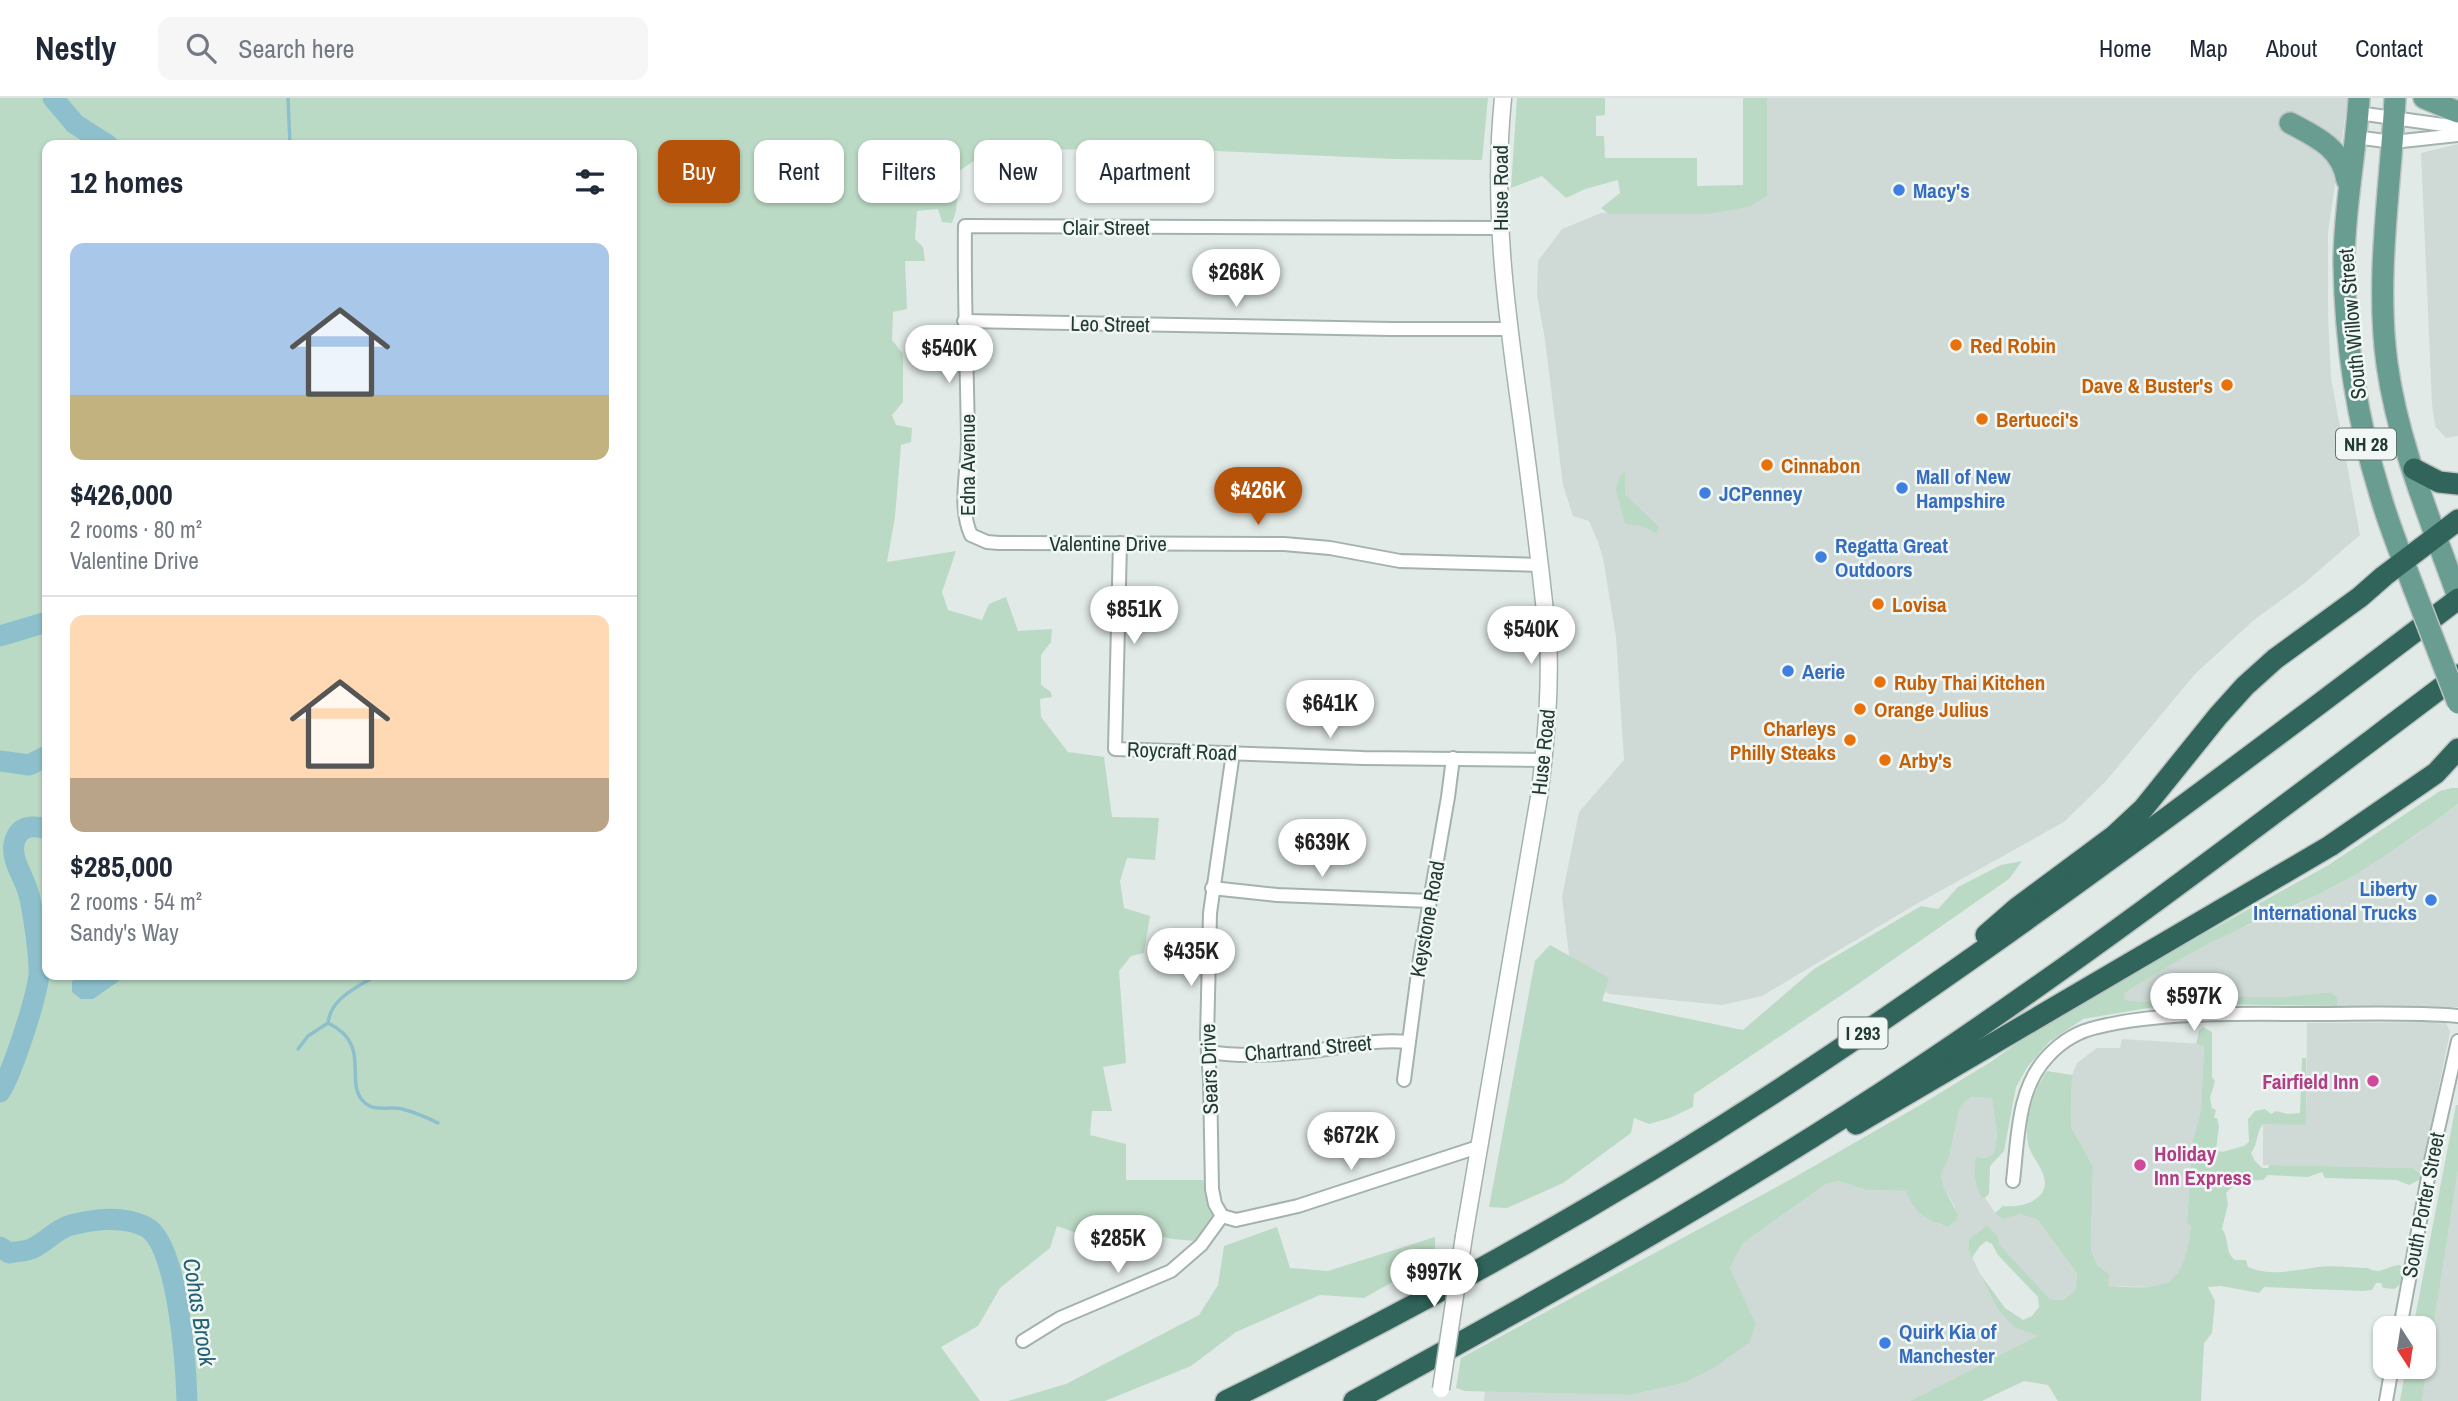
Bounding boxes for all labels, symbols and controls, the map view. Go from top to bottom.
search box [158,17,648,80]
text: Nestly [35,26,116,70]
icon: search [182,29,220,67]
text: Search here [238,31,354,66]
text: Home [2099,32,2151,64]
text: Map [2189,32,2228,64]
text: About [2266,32,2317,64]
text: Contact [2355,32,2423,64]
chip: Buy [658,140,740,203]
chip: Rent [754,140,844,203]
chip: Filters [858,140,960,203]
chip: New [974,140,1062,203]
chip: Apartment [1076,140,1214,203]
street label: Huse Road [1486,145,1515,231]
text: 12 homes [70,162,184,202]
icon: filters [571,163,609,201]
place label: Macy's [1913,176,1970,205]
marker: Macy's [1891,182,1907,198]
street label: Clair Street [1062,213,1150,242]
street label: South Willow Street [2331,247,2373,401]
pin: $268K [1187,250,1285,309]
text: $268K [1208,256,1264,287]
icon: home [277,289,403,415]
street label: Leo Street [1070,309,1150,339]
pin: $540K [900,326,998,385]
place label: Red Robin [1970,331,2056,360]
text: $540K [921,332,977,363]
marker: Red Robin [1948,337,1964,353]
place label: Dave & Buster's [2082,371,2213,400]
marker: Dave & Buster's [2219,377,2235,393]
place label: Bertucci's [1996,405,2079,434]
marker: Bertucci's [1974,411,1990,427]
street label: Edna Avenue [953,414,982,516]
road number: NH 28 [2336,428,2396,460]
place label: Cinnabon [1781,451,1860,480]
marker: Cinnabon [1759,457,1775,473]
place label: Mall of New Hampshire [1916,462,2011,515]
pin: $426K [1209,468,1307,527]
text: $426,000 [70,474,173,514]
text: $426K [1230,474,1286,505]
place label: JCPenney [1719,479,1803,508]
marker: Mall of New Hampshire [1894,480,1910,496]
marker: JCPenney [1697,485,1713,501]
text: 2 rooms · 80 m² [70,514,202,545]
street label: Valentine Drive [1049,529,1167,558]
place label: Regatta Great Outdoors [1835,531,1948,584]
text: Valentine Drive [70,545,199,576]
marker: Regatta Great Outdoors [1813,549,1829,565]
pin: $851K [1085,587,1183,646]
place label: Lovisa [1892,590,1947,619]
text: $851K [1106,593,1162,624]
marker: Lovisa [1870,596,1886,612]
pin: $540K [1482,606,1580,666]
text: $540K [1503,613,1559,644]
place label: Aerie [1802,657,1845,686]
icon: home [277,661,403,787]
marker: Aerie [1780,663,1796,679]
place label: Ruby Thai Kitchen [1894,668,2045,697]
marker: Ruby Thai Kitchen [1872,674,1888,690]
pin: $641K [1281,680,1379,740]
text: $641K [1302,687,1358,718]
place label: Orange Julius [1874,695,1989,724]
marker: Orange Julius [1852,701,1868,717]
street label: Huse Road [1524,708,1562,796]
place label: Charleys Philly Steaks [1730,714,1836,767]
marker: Charleys Philly Steaks [1842,732,1858,748]
street label: Roycraft Road [1126,735,1238,767]
place label: Arby's [1899,746,1952,775]
marker: Arby's [1877,752,1893,768]
pin: $639K [1273,820,1371,879]
text: $639K [1294,826,1350,857]
text: $285,000 [70,846,173,886]
street label: Keystone Road [1402,859,1452,979]
place label: Liberty International Trucks [2253,874,2417,927]
text: 2 rooms · 54 m² [70,886,202,917]
marker: Liberty International Trucks [2423,892,2439,908]
text: Sandy's Way [70,917,179,948]
pin: $435K [1142,928,1240,988]
text: $435K [1163,935,1219,966]
pin: $597K [2145,974,2243,1033]
text: $597K [2166,980,2222,1011]
road number: I 293 [1839,1018,1888,1049]
street label: Sears Drive [1193,1023,1225,1115]
street label: Chartrand Street [1243,1028,1373,1068]
place label: Fairfield Inn [2262,1067,2359,1096]
marker: Fairfield Inn [2365,1073,2381,1089]
pin: $672K [1302,1112,1400,1172]
text: $672K [1323,1119,1379,1150]
street label: South Porter Street [2395,1130,2451,1280]
place label: Holiday Inn Express [2154,1139,2252,1192]
marker: Holiday Inn Express [2132,1157,2148,1173]
pin: $285K [1069,1216,1167,1275]
text: $285K [1090,1222,1146,1253]
pin: $997K [1385,1250,1483,1309]
water label: Cohas Brook [176,1256,224,1370]
text: $997K [1406,1256,1462,1287]
north arrow [2373,1316,2436,1379]
map controls [2373,1316,2436,1379]
place label: Quirk Kia of Manchester [1899,1317,1997,1370]
marker: Quirk Kia of Manchester [1877,1335,1893,1351]

